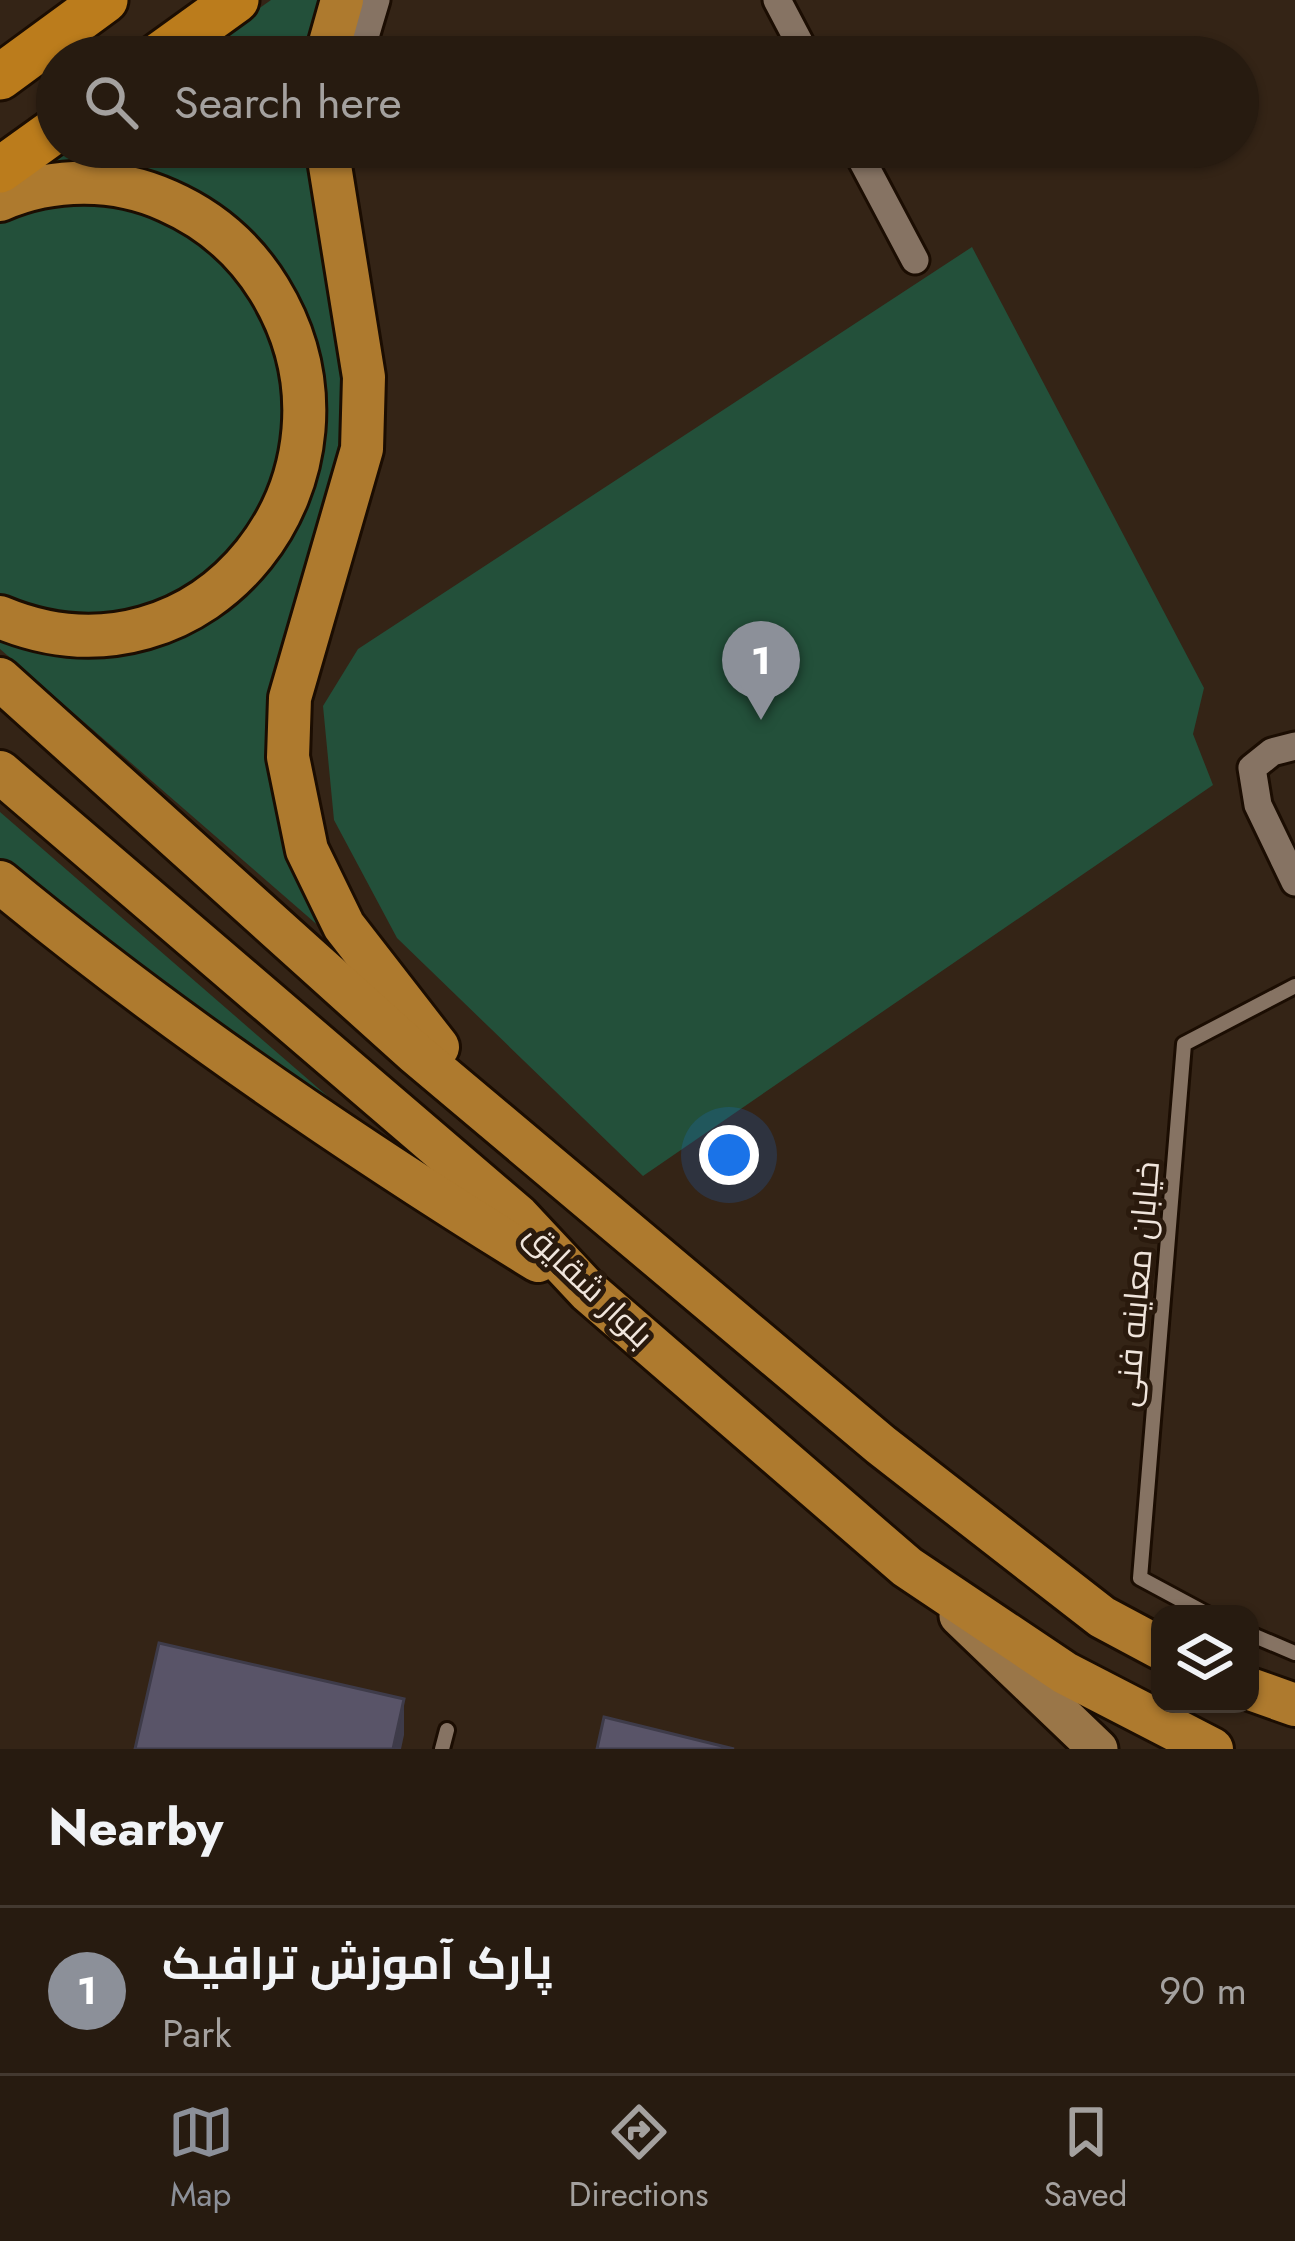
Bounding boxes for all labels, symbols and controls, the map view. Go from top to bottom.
search box [36,36,1259,168]
icon: search [78,69,144,135]
text: Search here [174,70,402,135]
pin: 1 [722,621,800,720]
your location [699,1125,759,1185]
street label: خیابان معاینه فنی [1103,1159,1171,1409]
street label: بلوار شقایق [514,1212,664,1358]
map controls [1151,1605,1259,1713]
button: layers [1151,1605,1259,1713]
text: Nearby [48,1790,223,1864]
text: پارک آموزش ترافیک [162,1931,553,1996]
text: 1 [77,1962,97,2019]
text: 90 m [1159,1962,1247,2019]
text: Park [162,2005,232,2062]
tab: Map [168,2099,234,2218]
tab: Directions [569,2099,709,2218]
tab: Saved [1044,2099,1127,2218]

